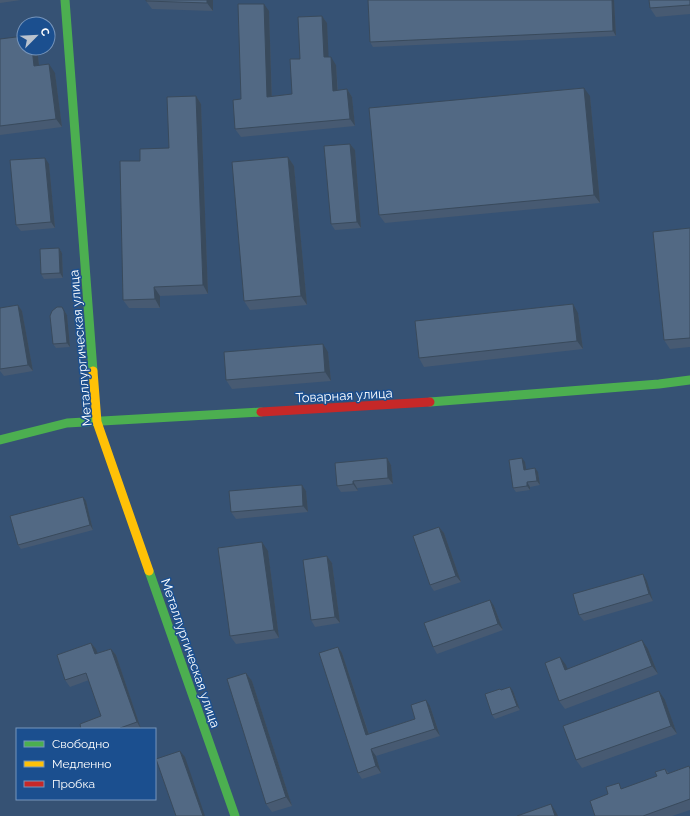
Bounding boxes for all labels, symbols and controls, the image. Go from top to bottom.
north arrow [16,16,56,56]
text: С [37,26,52,39]
street label: Металлургическая улица [66,269,95,427]
street label: Товарная улица [295,385,393,406]
street label: Металлургическая улица [158,577,223,730]
legend [16,728,156,800]
text: Свободно [52,737,109,751]
text: Медленно [52,757,111,771]
text: Пробка [52,777,95,791]

